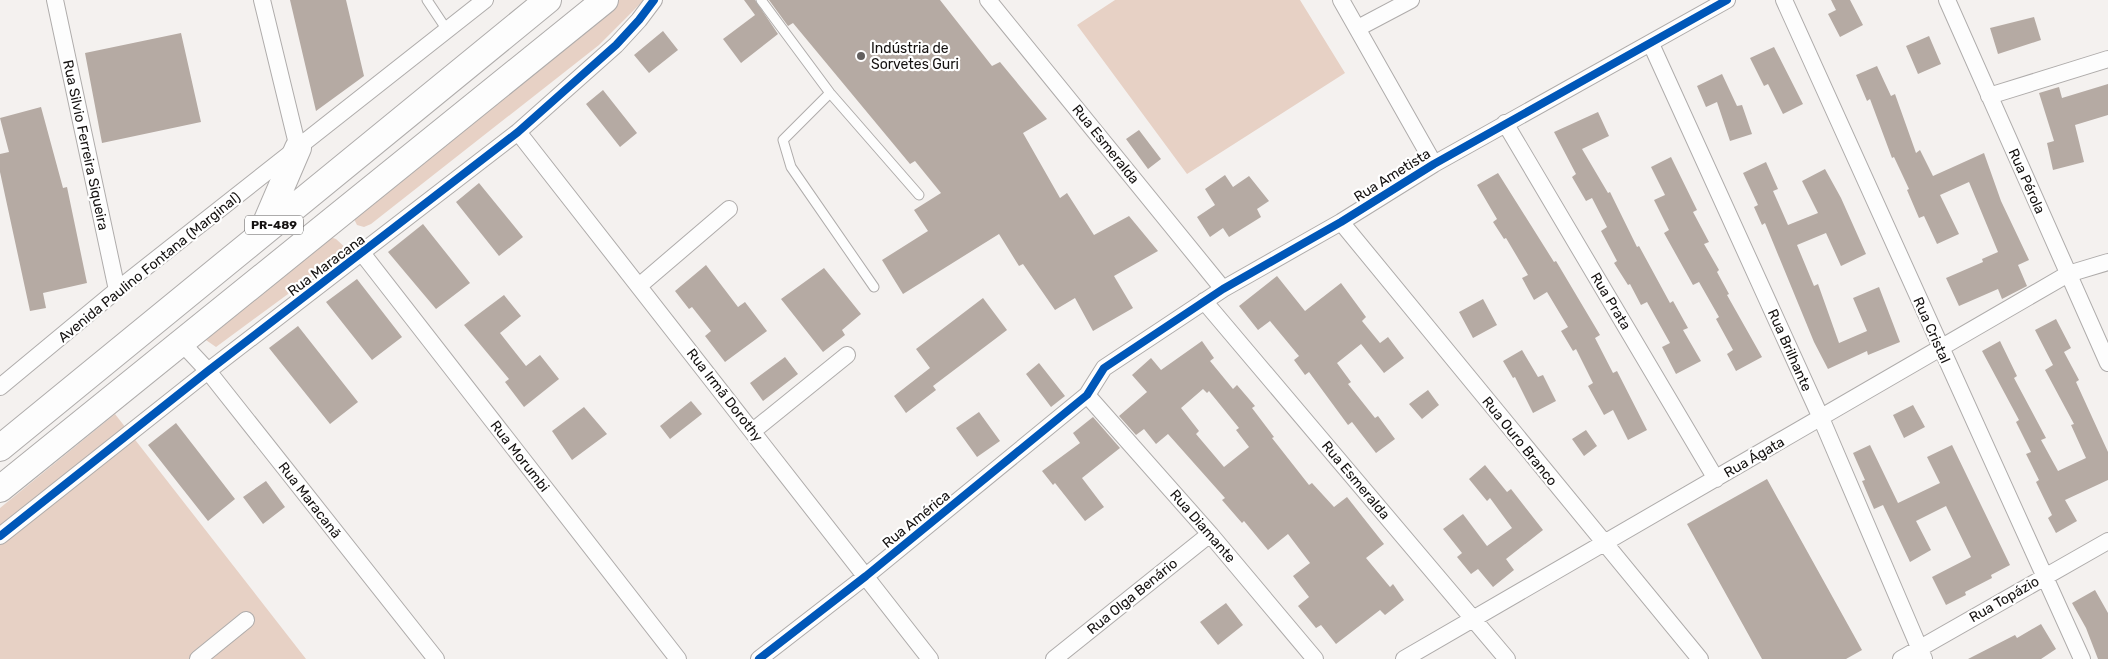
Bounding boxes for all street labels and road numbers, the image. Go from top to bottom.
street label: Rua Silvio Ferreira Siqueira [59,58,112,232]
street label: Rua Esmeralda [1068,101,1143,187]
street label: Rua Ametista [1351,145,1434,206]
street label: Rua Pérola [2005,146,2049,217]
street label: Avenida Paulino Fontana (Marginal) [55,189,244,346]
road number: PR-489 [245,216,303,234]
street label: Rua Maracana [284,231,368,300]
street label: Rua Prata [1587,270,1634,333]
street label: Rua Cristal [1909,295,1954,366]
street label: Rua Brilhante [1764,306,1815,394]
street label: Rua Irmã Dorothy [683,345,767,446]
street label: Rua Ouro Branco [1478,393,1561,489]
street label: Rua Morumbi [486,417,553,495]
street label: Rua Ágata [1721,432,1787,482]
street label: Rua Esmeralda [1318,438,1393,523]
street label: Rua Maracanã [275,459,345,542]
street label: Rua Diamante [1166,486,1239,567]
street label: Rua América [879,487,954,552]
street label: Rua Olga Benário [1084,555,1181,638]
street label: Rua Topázio [1966,573,2042,626]

